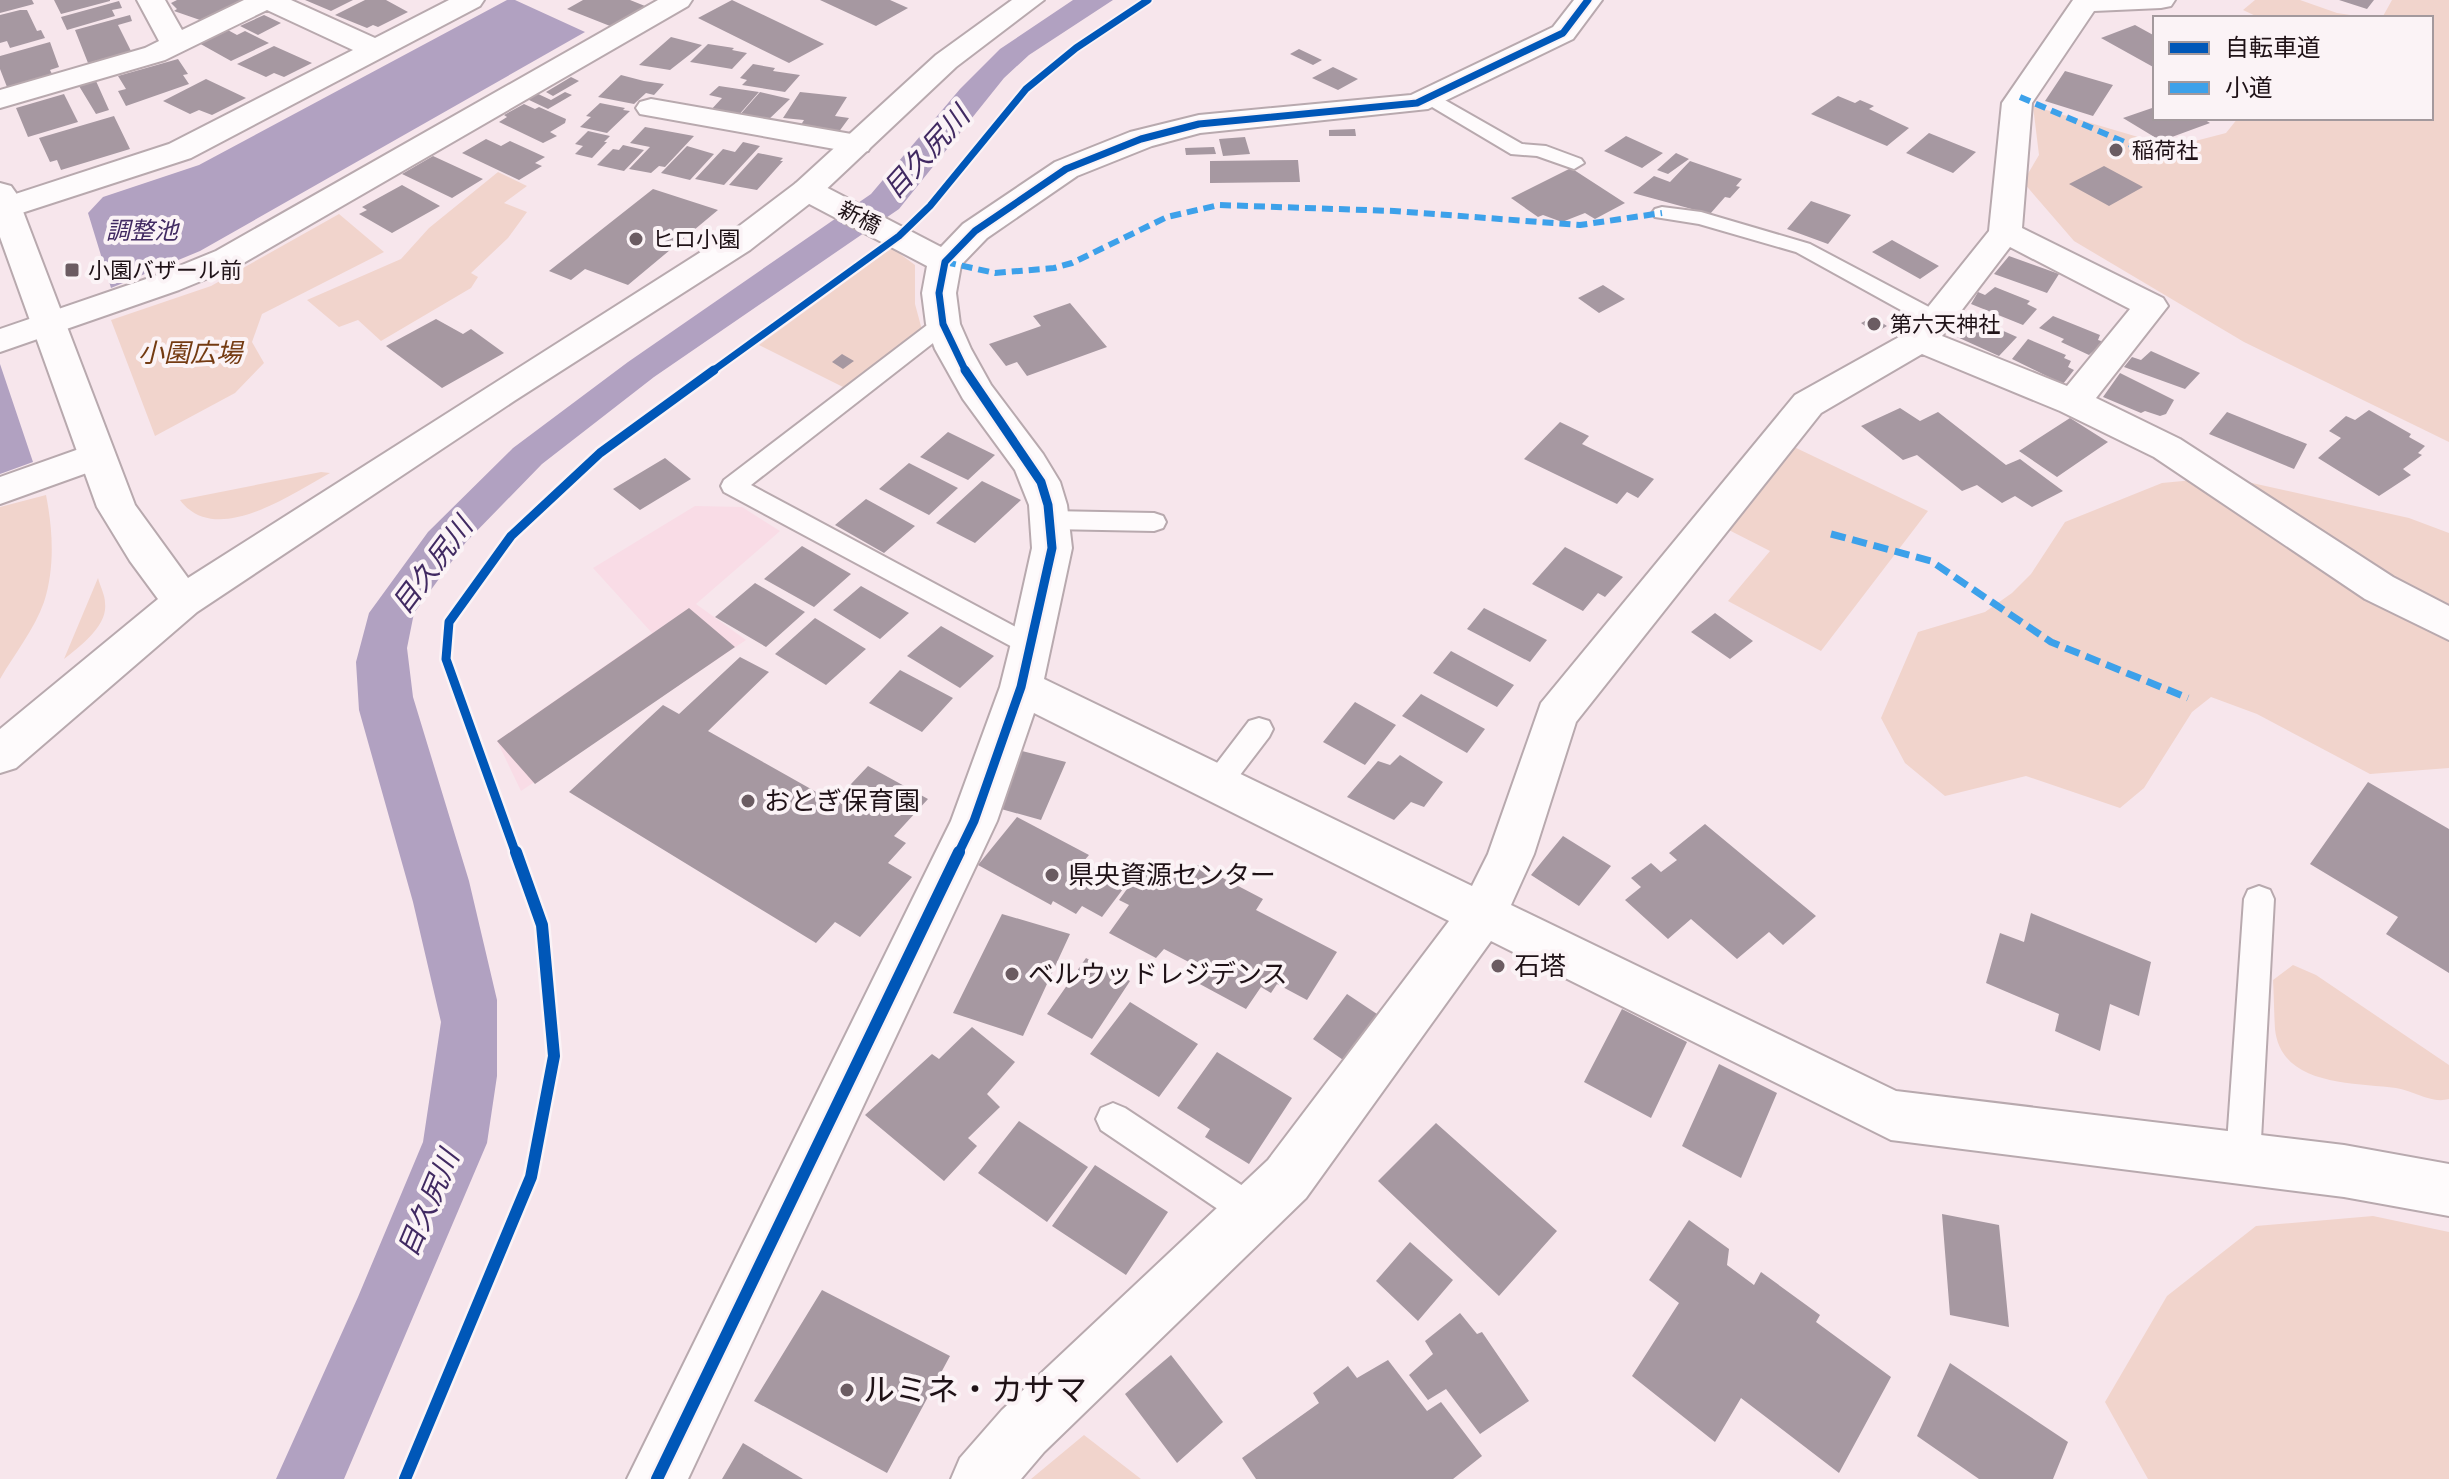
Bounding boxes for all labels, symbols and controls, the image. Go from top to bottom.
legend [2153,16,2433,120]
text: 自転車道 [2225,31,2321,67]
text: 小道 [2225,71,2273,107]
water label: 目久尻川 [874,95,983,209]
place label: 稲荷社 [2132,135,2198,168]
marker: 稲荷社 [2107,141,2125,159]
street label: 新橋 [832,194,886,243]
water label: 調整池 [106,214,180,250]
place label: ヒロ小園 [652,224,740,257]
marker: ヒロ小園 [627,230,645,248]
place label: 小園バザール前 [88,255,242,288]
marker: 小園バザール前 [63,261,81,279]
place label: 第六天神社 [1890,309,2000,342]
marker: 第六天神社 [1865,315,1883,333]
park label: 小園広場 [138,334,245,374]
water label: 目久尻川 [382,506,486,624]
place label: おとぎ保育園 [764,782,920,822]
marker: おとぎ保育園 [739,792,757,810]
place label: 県央資源センター [1068,856,1276,896]
marker: 県央資源センター [1043,866,1061,884]
place label: 石塔 [1514,947,1566,987]
place label: ベルウッドレジデンス [1028,955,1287,995]
marker: 石塔 [1489,957,1507,975]
marker: ベルウッドレジデンス [1003,965,1021,983]
water label: 目久尻川 [388,1141,472,1264]
place label: ルミネ・カサマ [863,1367,1087,1416]
marker: ルミネ・カサマ [838,1381,856,1399]

